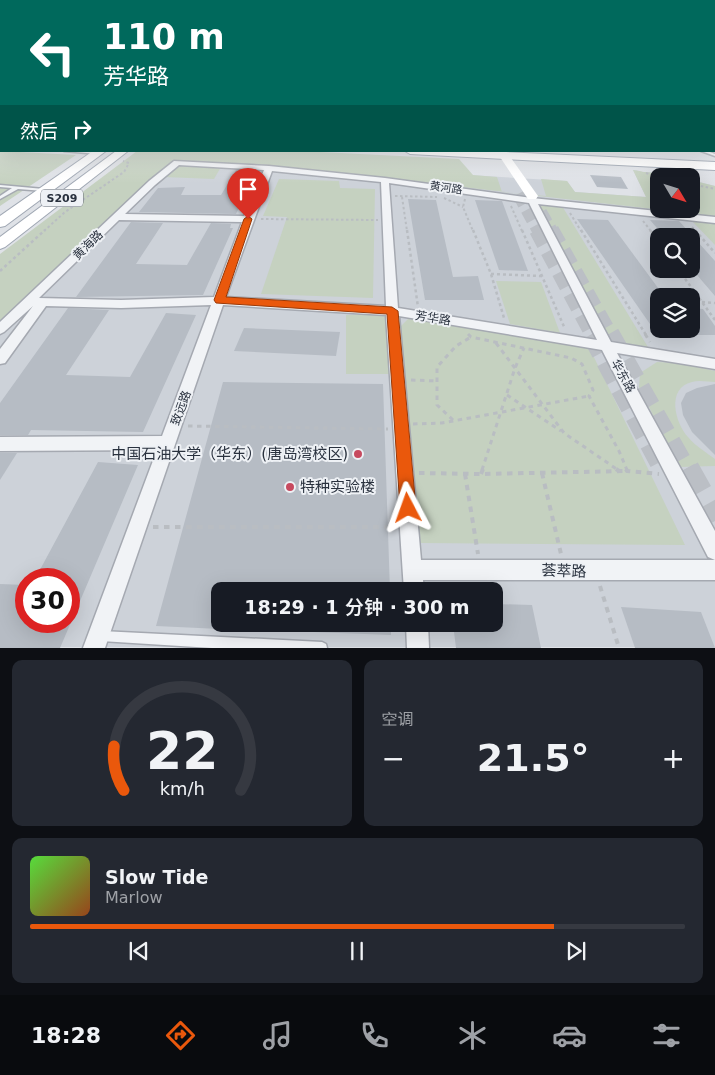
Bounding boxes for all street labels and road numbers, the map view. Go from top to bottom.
street label: 黄河路 [429,179,463,197]
road number: S209 [41,190,83,207]
street label: 黄海路 [70,227,106,263]
street label: 芳华路 [414,308,452,328]
street label: 华东路 [608,357,638,395]
street label: 致远路 [168,389,194,427]
street label: 荟萃路 [541,561,587,581]

